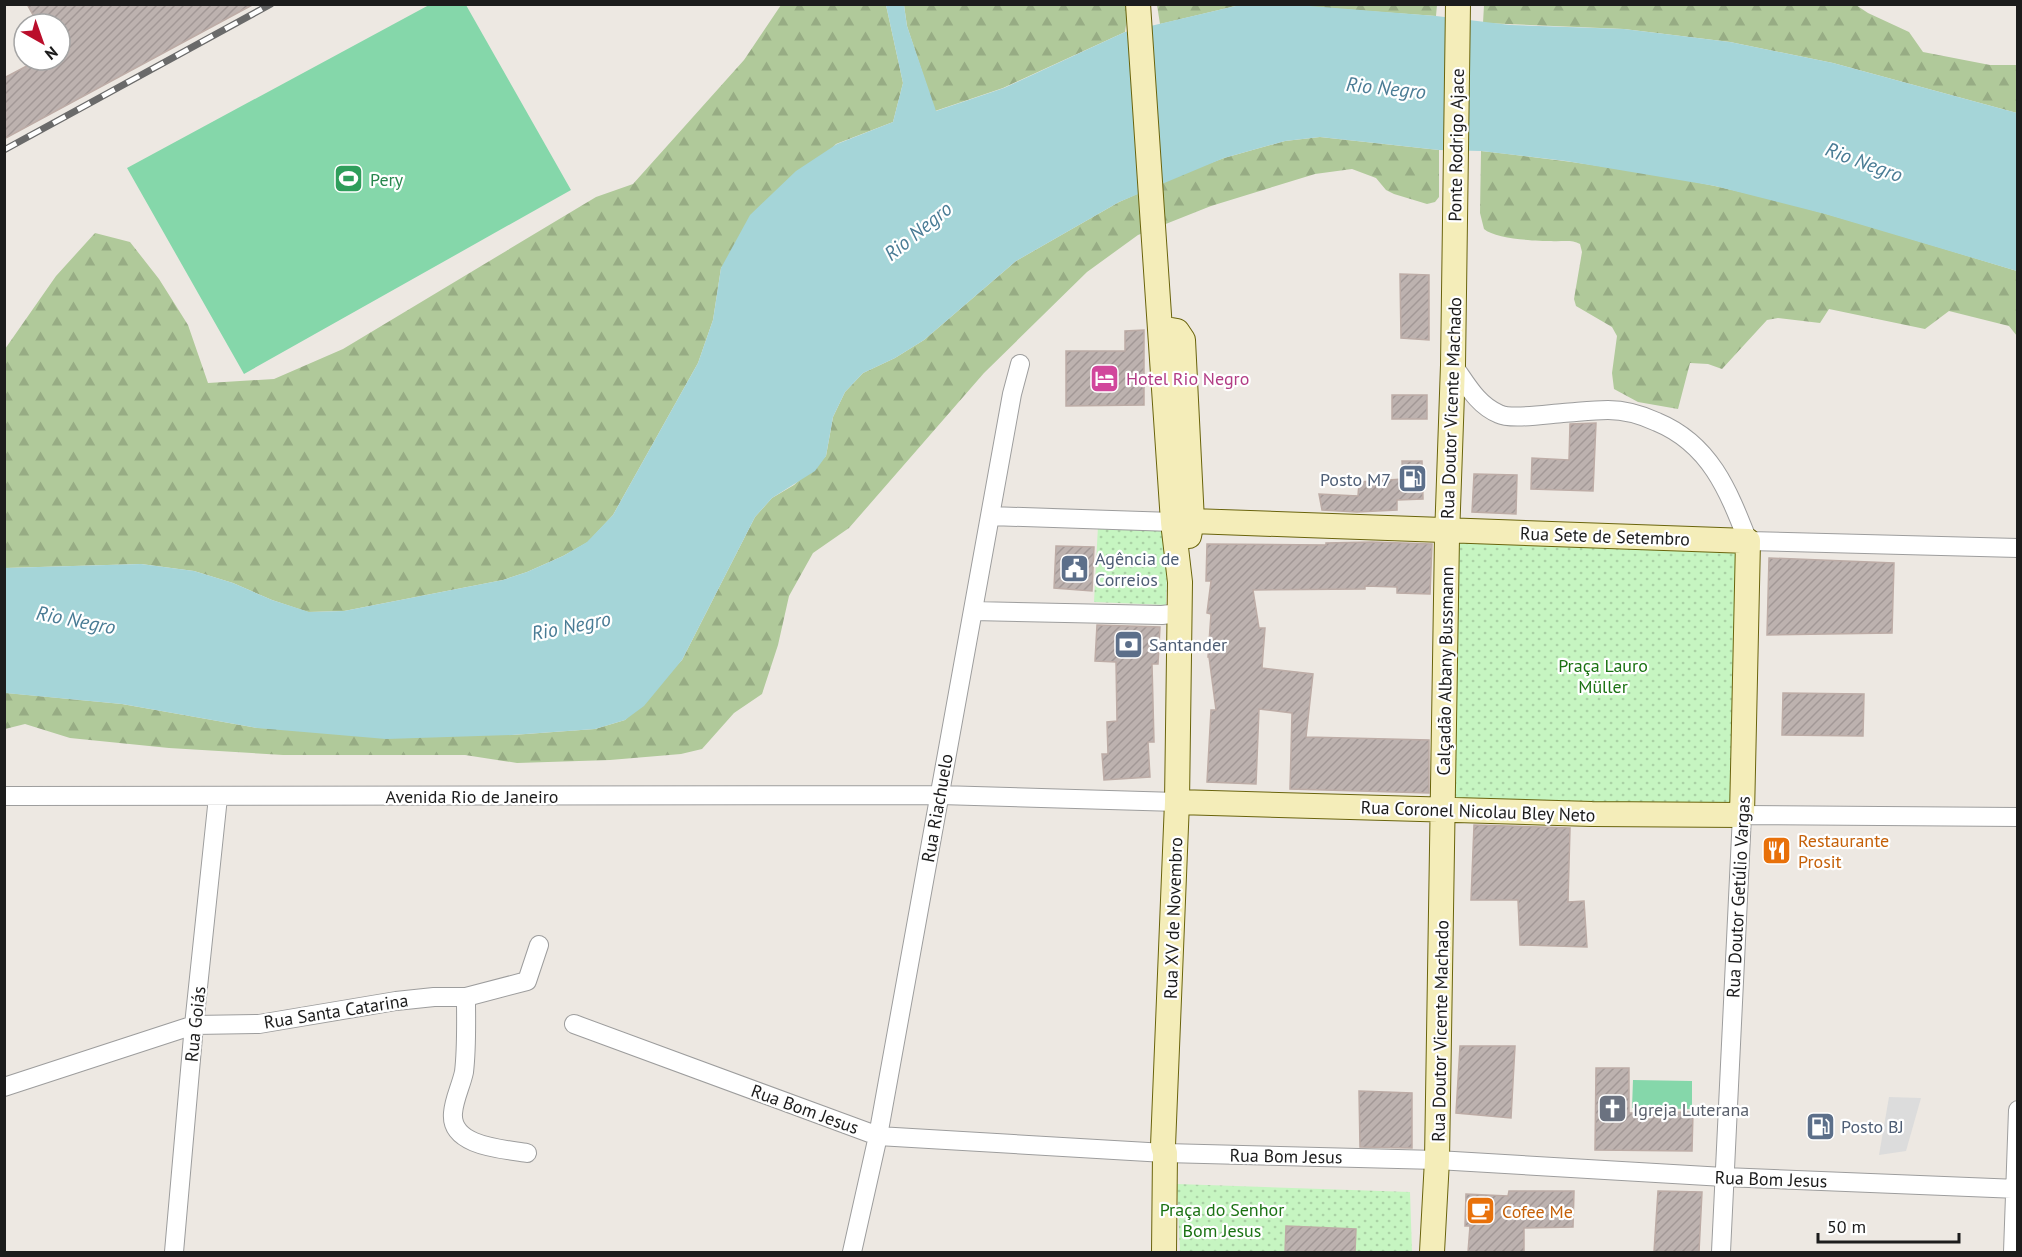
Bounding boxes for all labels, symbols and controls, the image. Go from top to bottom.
north arrow [12,12,72,72]
text: N [41,42,62,65]
street label: Ponte Rodrigo Ajace [1443,68,1469,222]
water label: Rio Negro [1345,71,1427,105]
water label: Rio Negro [1822,136,1906,188]
sports icon: Pery [333,163,365,195]
place label: Pery [370,168,404,191]
water label: Rio Negro [879,196,957,266]
street label: Rua Doutor Vicente Machado [1436,297,1466,519]
hotel icon: Hotel Rio Negro [1089,362,1121,394]
place label: Hotel Rio Negro [1126,367,1249,390]
fuel station icon: Posto M7 [1396,463,1428,495]
place label: Posto M7 [1320,468,1391,491]
street label: Rua Sete de Setembro [1520,522,1690,550]
place label: Agência de Correios [1095,547,1179,591]
public building icon: Agência de Correios [1058,552,1090,584]
street label: Calçadão Albany Bussmann [1432,566,1458,776]
water label: Rio Negro [34,600,118,640]
water label: Rio Negro [529,606,613,646]
bank icon: Santander [1112,628,1144,660]
place label: Santander [1149,633,1227,656]
park label: Praça Lauro Müller [1558,654,1648,698]
street label: Rua Riachuelo [916,752,958,864]
street label: Avenida Rio de Janeiro [386,785,558,808]
street label: Rua Coronel Nicolau Bley Neto [1360,795,1596,827]
street label: Rua Doutor Getúlio Vargas [1721,795,1755,999]
place label: Restaurante Prosit [1798,829,1889,873]
restaurant icon: Restaurante Prosit [1761,834,1793,866]
street label: Rua XV de Novembro [1159,837,1187,999]
street label: Rua Doutor Vicente Machado [1427,920,1453,1142]
street label: Rua Goiás [180,985,210,1063]
street label: Rua Santa Catarina [262,988,410,1034]
street label: Rua Bom Jesus [748,1079,862,1139]
church icon: Igreja Luterana [1596,1093,1628,1125]
place label: Igreja Luterana [1633,1098,1749,1121]
fuel station icon: Posto BJ [1804,1110,1836,1142]
place label: Posto BJ [1841,1115,1904,1138]
street label: Rua Bom Jesus [1229,1144,1343,1168]
street label: Rua Bom Jesus [1714,1166,1828,1192]
cafe icon: Cofee Me [1465,1195,1497,1227]
park label: Praça do Senhor Bom Jesus [1160,1198,1284,1242]
place label: Cofee Me [1502,1200,1573,1223]
scale bar [1818,1206,1959,1244]
text: 50 m [1827,1215,1866,1238]

